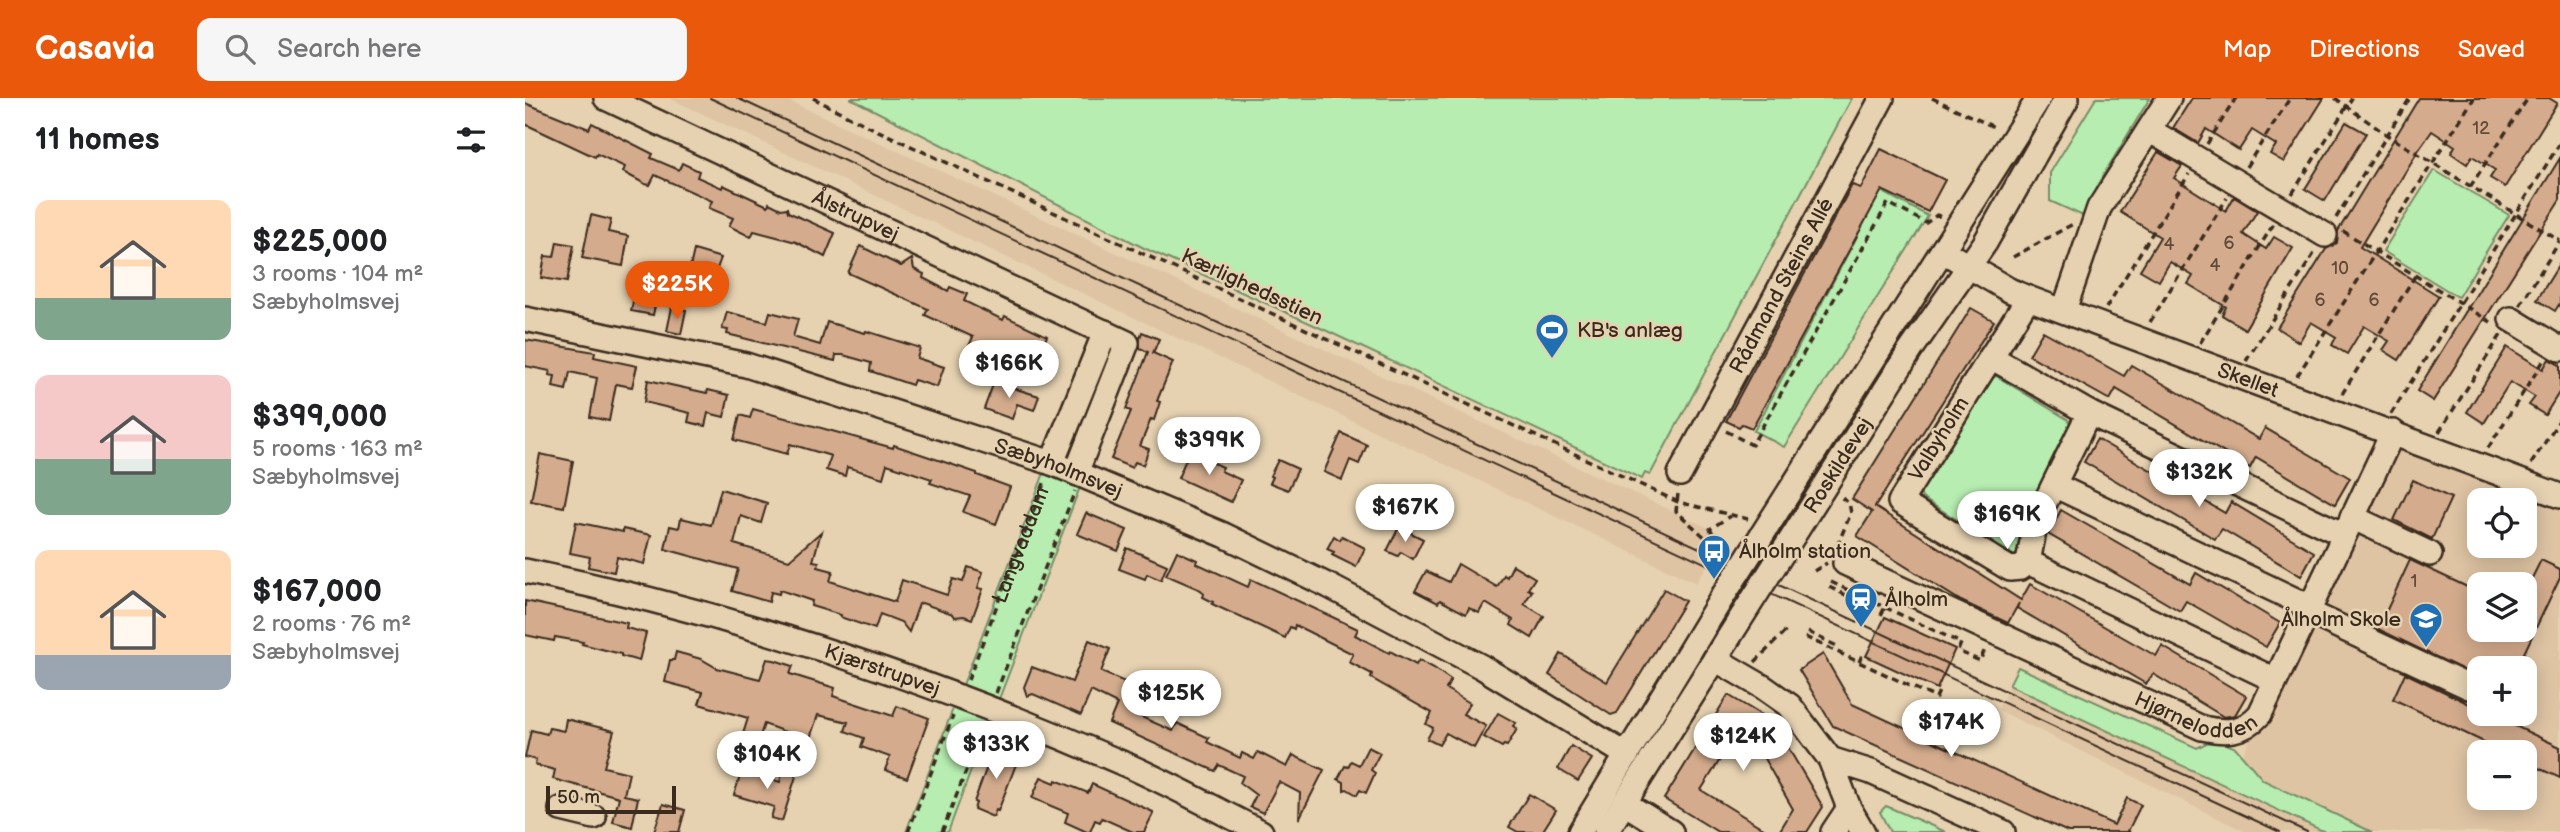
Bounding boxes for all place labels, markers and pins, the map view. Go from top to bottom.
pin: $225K [628,262,726,321]
sports icon: KB's anlæg [1533,311,1571,360]
place label: KB's anlæg [1577,318,1683,343]
pin: $166K [960,341,1058,400]
pin: $399K [1160,418,1258,477]
pin: $132K [2150,450,2248,509]
pin: $167K [1356,484,1454,544]
pin: $169K [1958,491,2056,551]
bus stop icon: Ålholm station [1695,532,1733,581]
place label: Ålholm station [1739,538,1871,564]
station icon: Ålholm [1842,580,1880,629]
place label: Ålholm [1885,586,1948,612]
school or university icon: Ålholm Skole [2407,600,2445,649]
place label: Ålholm Skole [2281,606,2401,632]
pin: $125K [1122,670,1220,730]
pin: $174K [1902,700,2000,759]
pin: $124K [1694,714,1792,773]
pin: $133K [947,722,1045,781]
pin: $104K [718,732,816,791]

